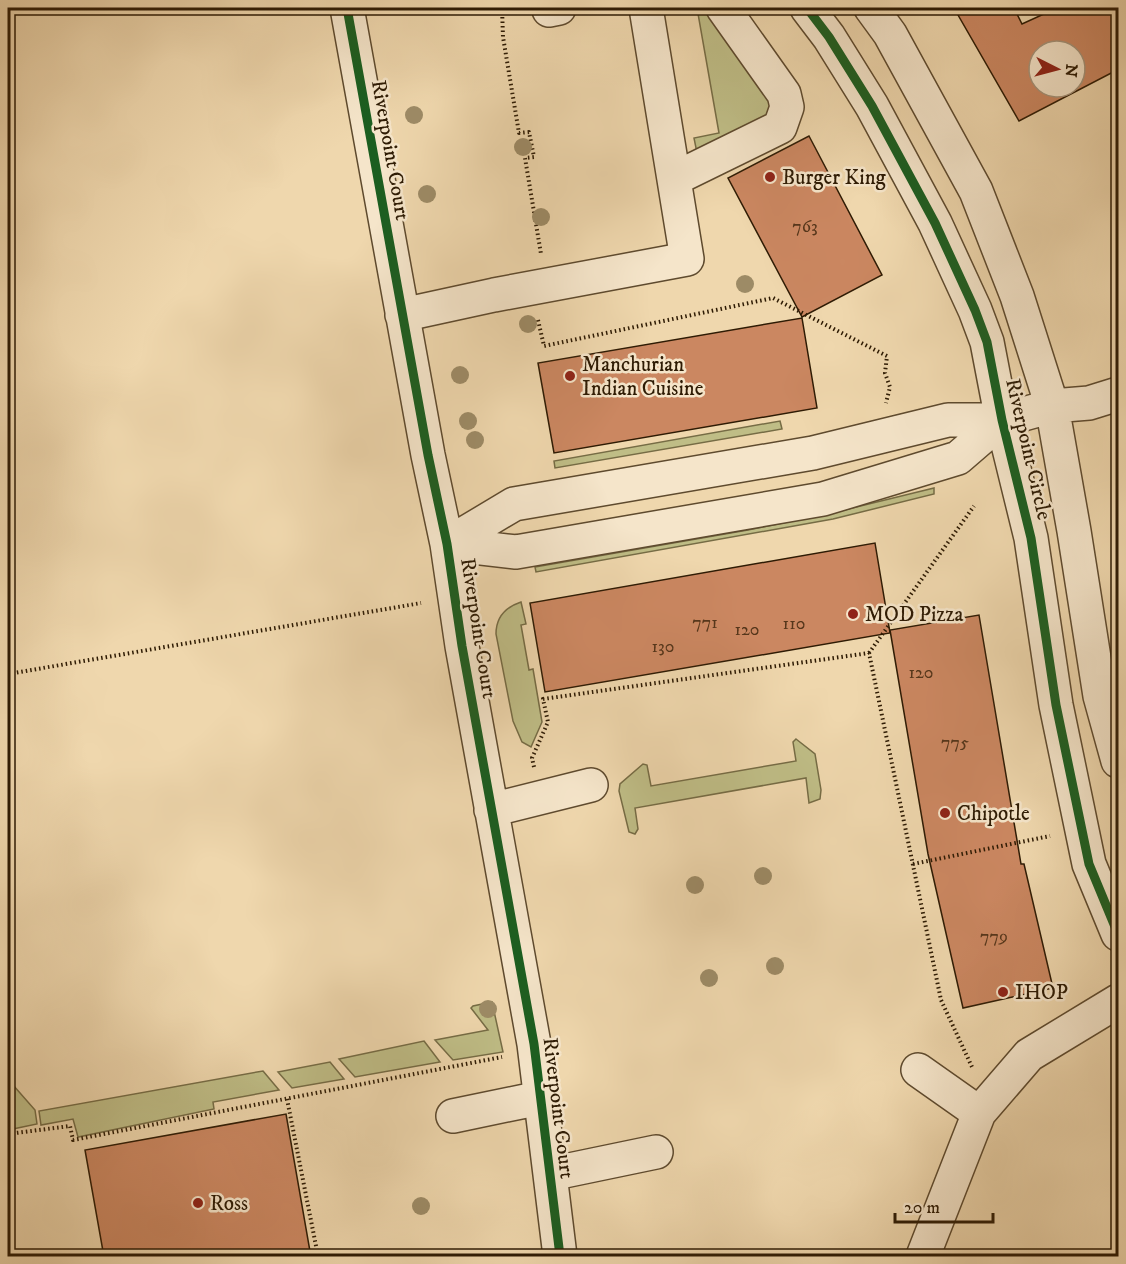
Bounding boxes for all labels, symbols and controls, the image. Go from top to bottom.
north arrow [1027,39,1087,99]
text: N [1060,63,1082,78]
street label: Riverpoint Court [365,78,415,223]
place label: Burger King [782,165,887,191]
marker: Burger King [763,170,777,184]
house number: 763 [792,216,818,238]
place label: Manchurian Indian Cuisine [582,352,704,402]
marker: Manchurian Indian Cuisine [563,369,577,383]
street label: Riverpoint Circle [999,376,1057,523]
street label: Riverpoint Court [454,556,502,701]
place label: MOD Pizza [865,602,964,628]
marker: MOD Pizza [846,607,860,621]
house number: 771 [692,612,718,634]
house number: 110 [783,613,805,635]
house number: 120 [734,619,760,641]
house number: 130 [651,636,675,658]
house number: 120 [908,662,934,684]
house number: 775 [941,732,969,754]
place label: Chipotle [957,801,1030,827]
marker: Chipotle [938,806,952,820]
house number: 779 [980,926,1008,948]
place label: IHOP [1015,980,1068,1006]
marker: IHOP [996,985,1010,999]
street label: Riverpoint Court [536,1036,580,1181]
scale bar [895,1186,992,1224]
place label: Ross [210,1191,248,1217]
marker: Ross [191,1196,205,1210]
text: 20 m [904,1197,940,1219]

